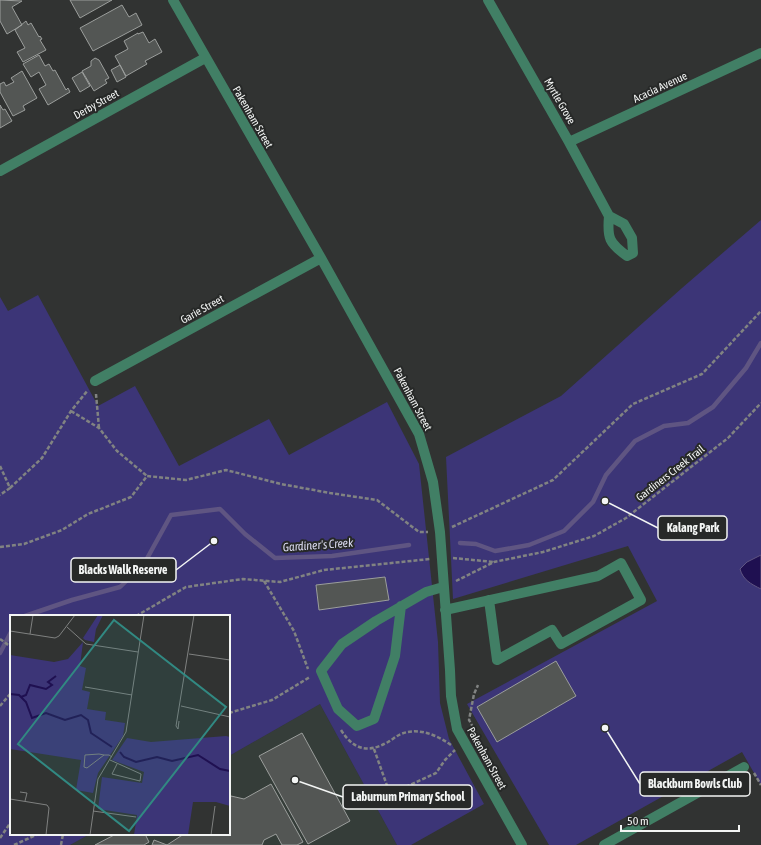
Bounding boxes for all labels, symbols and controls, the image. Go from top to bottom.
street label: Acacia Avenue [631,69,689,105]
street label: Myrtle Grove [542,76,578,126]
street label: Pakenham Street [230,84,276,150]
street label: Derby Street [71,87,121,121]
street label: Garie Street [178,292,226,326]
street label: Pakenham Street [391,366,435,432]
street label: Gardiners Creek Trail [634,443,707,503]
callout: Kalang Park [658,516,727,540]
text: Kalang Park [667,521,720,535]
water label: Gardiner's Creek [282,535,354,554]
callout: Blacks Walk Reserve [71,558,176,582]
text: Blacks Walk Reserve [78,563,168,577]
inset map [10,615,230,835]
street label: Pakenham Street [465,725,509,791]
callout: Blackburn Bowls Club [640,772,750,796]
text: Blackburn Bowls Club [648,777,742,791]
callout: Laburnum Primary School [343,785,472,809]
text: Laburnum Primary School [351,790,466,804]
scale bar [621,807,739,833]
text: 50 m [627,814,649,828]

